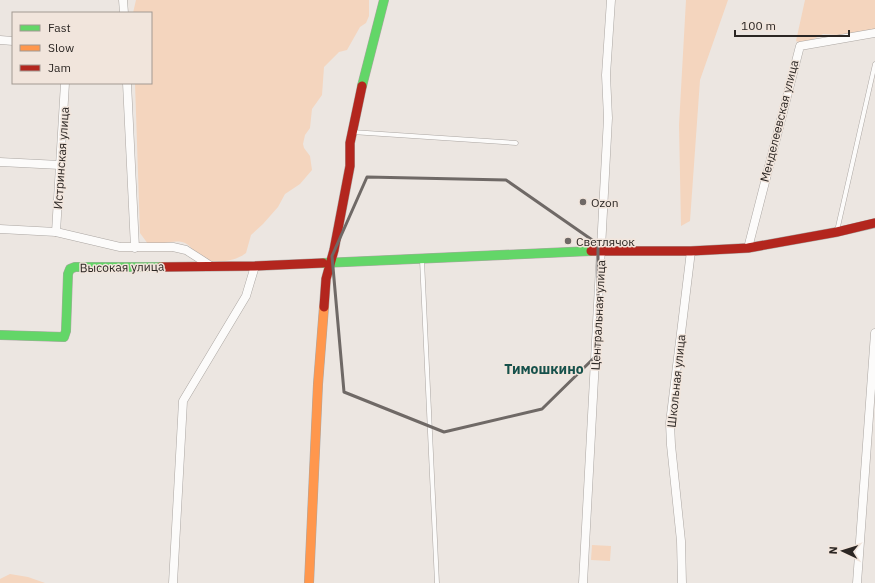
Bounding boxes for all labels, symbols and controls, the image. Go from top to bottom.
legend [12,12,152,84]
scale bar [735,12,849,38]
text: 100 m [741,18,776,33]
text: Fast [48,20,71,35]
text: Slow [48,40,74,55]
street label: Менделеевская улица [757,58,802,184]
text: Jam [48,60,71,75]
street label: Истринская улица [50,106,72,210]
place label: Ozon [591,195,618,210]
marker: Ozon [578,197,588,207]
place label: Светлячок [576,234,635,249]
marker: Светлячок [563,236,573,246]
street label: Высокая улица [80,259,165,275]
street label: Центральная улица [588,259,608,371]
street label: Школьная улица [664,333,688,428]
district label: Тимошкино [504,360,584,378]
north arrow [823,531,863,571]
text: N [826,546,840,555]

